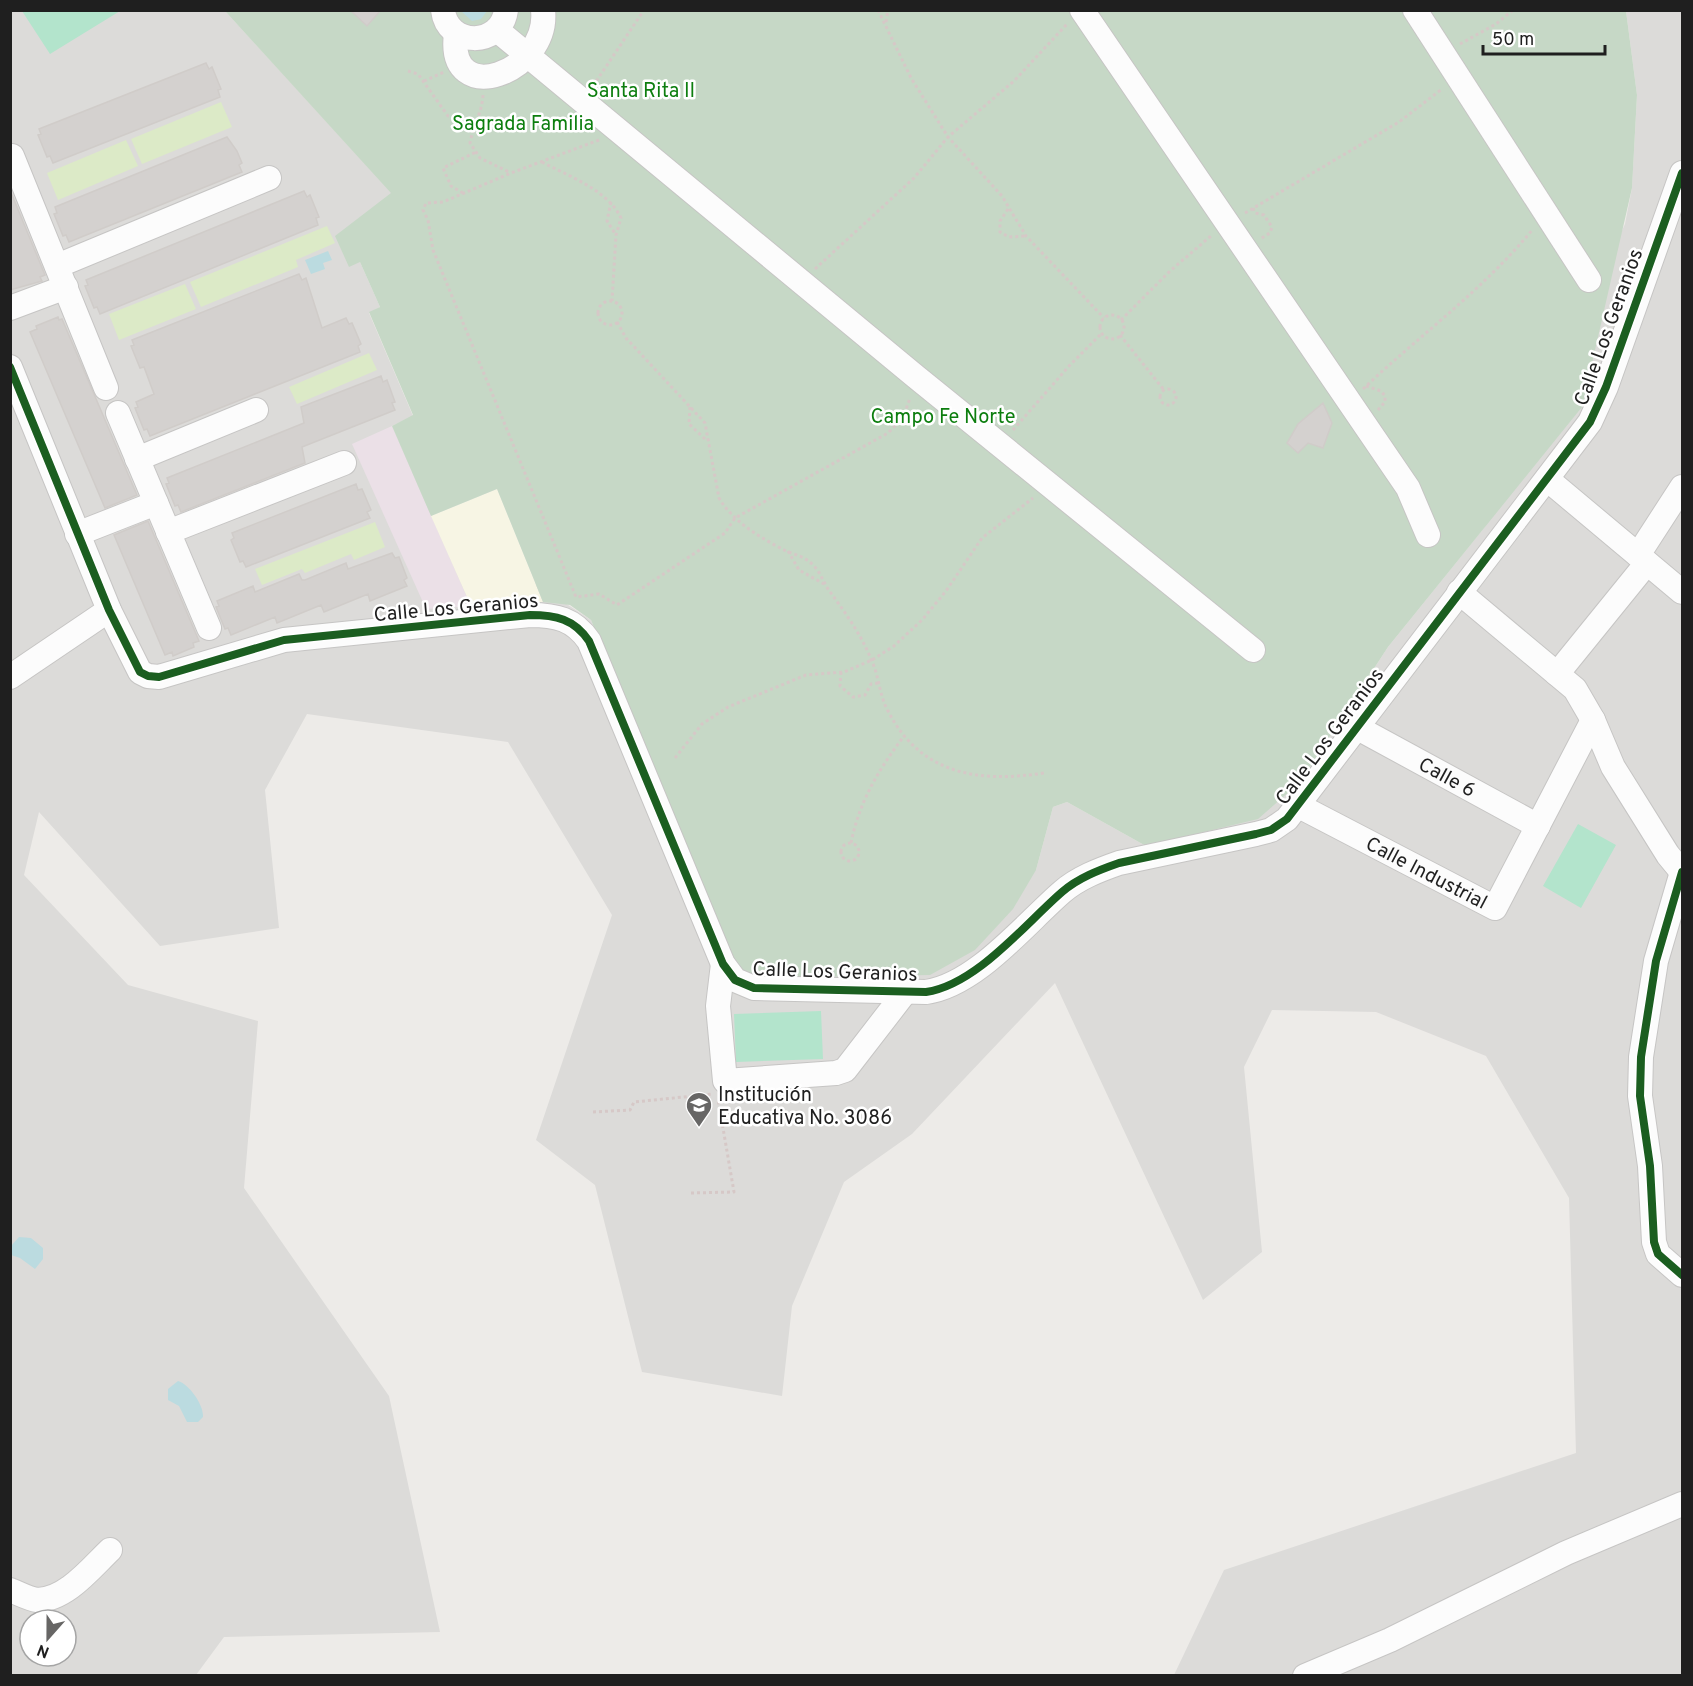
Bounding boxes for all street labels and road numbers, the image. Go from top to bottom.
street label: Calle Los Geranios [1569,246,1650,410]
street label: Calle Los Geranios [373,589,540,629]
street label: Calle Los Geranios [1271,663,1391,811]
street label: Calle 6 [1413,752,1480,805]
street label: Calle Industrial [1361,832,1491,917]
street label: Calle Los Geranios [752,957,918,989]

